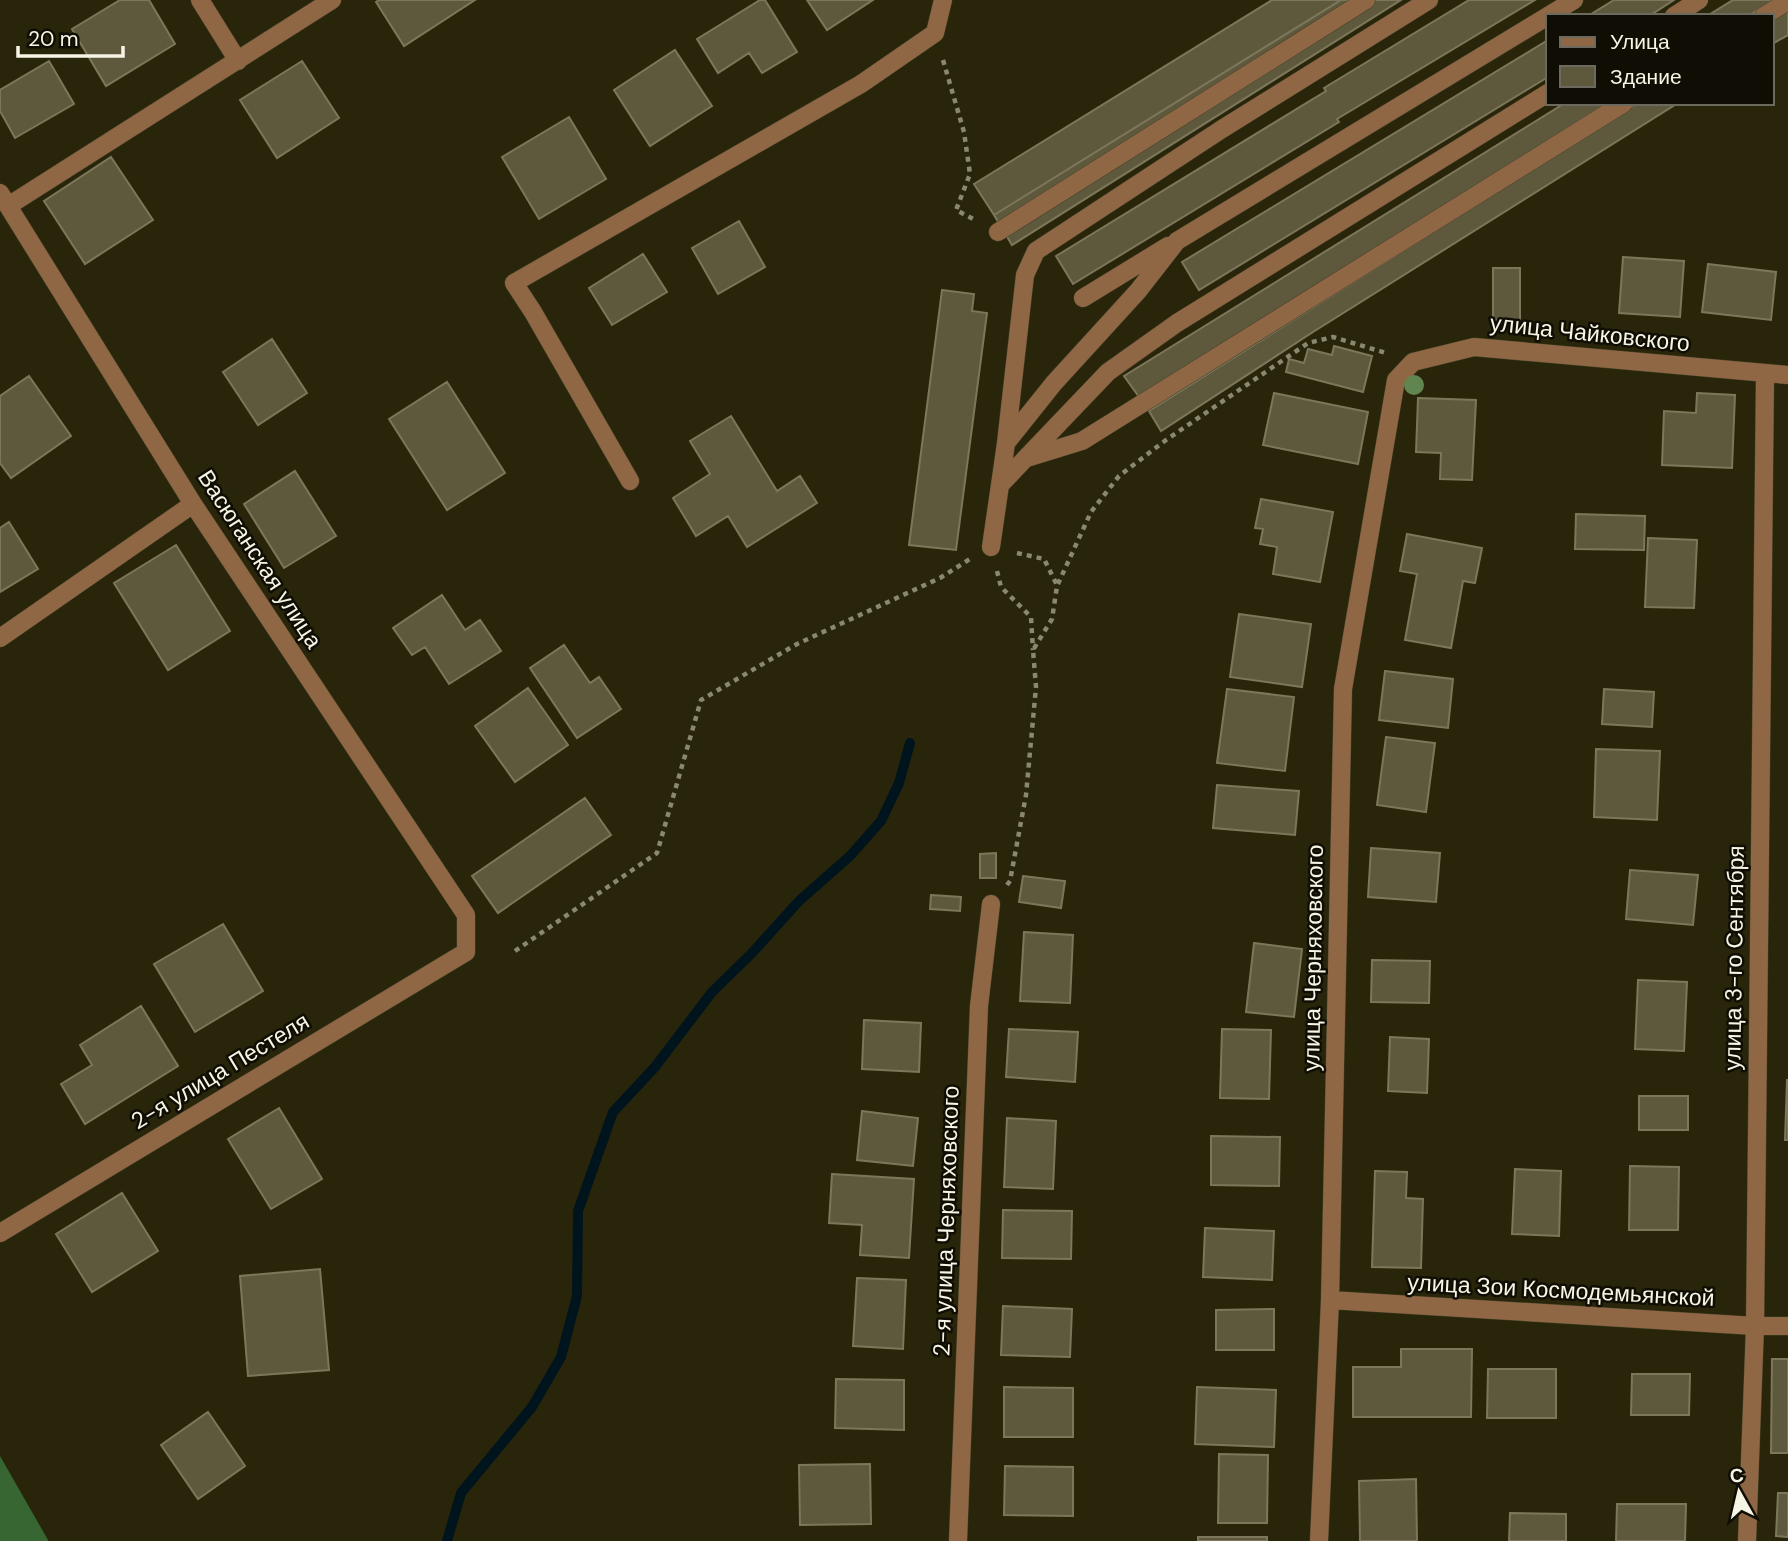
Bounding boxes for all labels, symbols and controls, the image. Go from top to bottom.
scale bar [18,14,122,58]
legend [1546,14,1774,105]
text: 20 m [28,25,79,53]
text: Улица [1610,28,1670,56]
text: Здание [1610,63,1682,91]
street label: улица Чайковского [1489,308,1691,358]
street label: Васюганская улица [191,464,329,654]
street label: улица Черняховского [1296,844,1330,1072]
street label: улица 3-го Сентября [1717,845,1751,1071]
street label: 2-я улица Пестеля [125,1006,315,1136]
street label: 2-я улица Черняховского [926,1085,966,1357]
street label: улица Зои Космодемьянской [1407,1267,1715,1313]
north arrow [1704,1457,1774,1527]
text: С [1728,1462,1746,1489]

